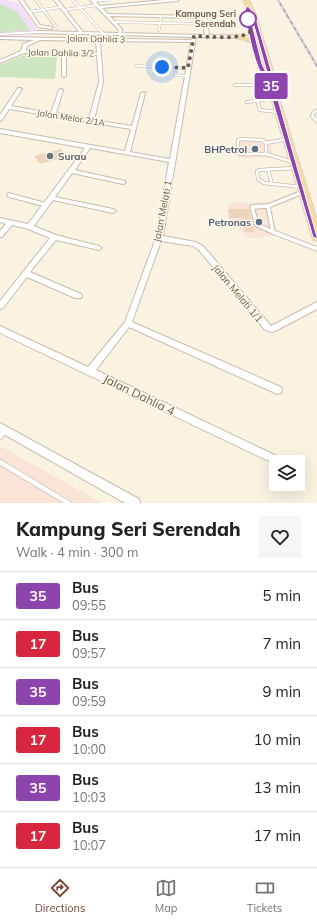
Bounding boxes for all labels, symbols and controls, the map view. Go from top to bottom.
place label: Kampung Seri Serendah [175,8,236,29]
marker: Kampung Seri Serendah [239,10,257,28]
street label: Jalan Dahlia 3 [67,32,125,45]
street label: Jalan Dahlia 3/2 [28,46,94,59]
your location [152,57,172,77]
line badge: 35 [253,73,289,99]
text: 35 [263,77,279,95]
street label: Jalan Melor 2/1A [36,107,106,128]
place label: BHPetrol [204,143,247,156]
marker: BHPetrol [250,144,260,154]
place label: Surau [58,150,86,163]
marker: Surau [45,151,55,161]
street label: Jalan Melati 1 [150,179,175,243]
place label: Petronas [208,216,251,229]
marker: Petronas [254,217,264,227]
street label: Jalan Melati 1/1 [210,262,266,325]
street label: Jalan Dahlia 4 [101,371,177,418]
map controls [269,455,305,491]
button: layers [269,455,305,491]
button: heart [259,516,301,558]
text: Kampung Seri Serendah [16,517,241,541]
text: Walk · 4 min · 300 m [16,544,138,560]
text: Bus [72,578,99,597]
text: 5 min [263,586,301,605]
text: 35 [30,587,46,605]
text: 09:55 [72,597,106,613]
text: Bus [72,626,99,645]
text: 7 min [263,634,301,653]
text: 17 [30,635,46,653]
text: 09:57 [72,645,106,661]
text: Bus [72,674,99,693]
text: 9 min [263,682,301,701]
text: 35 [30,683,46,701]
text: 09:59 [72,693,106,709]
text: Bus [72,722,99,741]
text: 10 min [254,730,301,749]
text: 17 [30,731,46,749]
text: 10:00 [72,741,106,757]
text: Bus [72,770,99,789]
text: 13 min [254,778,301,797]
text: 35 [30,779,46,797]
text: 10:03 [72,789,106,805]
text: Bus [72,818,99,837]
text: 17 min [254,826,301,845]
text: 17 [30,827,46,845]
text: 10:07 [72,837,106,853]
tab: Directions [35,877,86,915]
tab: Map [155,877,177,915]
tab: Tickets [247,877,282,915]

